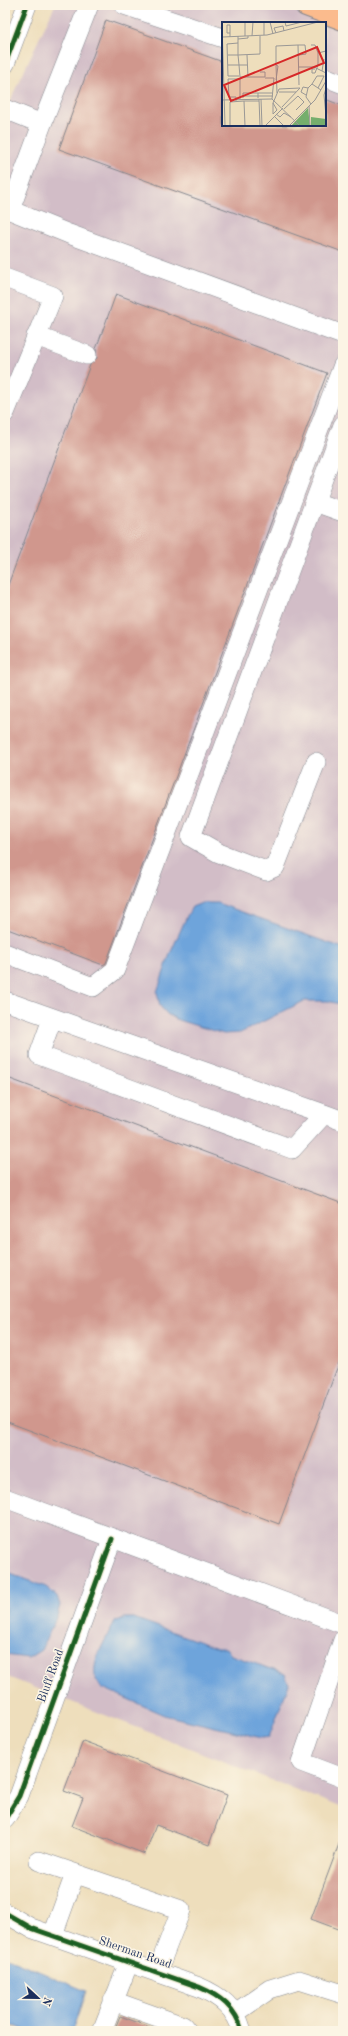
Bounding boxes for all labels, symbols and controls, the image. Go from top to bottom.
inset map [222,22,326,126]
street label: Bluff Road [36,1648,66,1704]
street label: Sherman Road [97,1935,173,1971]
north arrow [18,1978,58,2018]
text: N [39,1995,53,2008]

